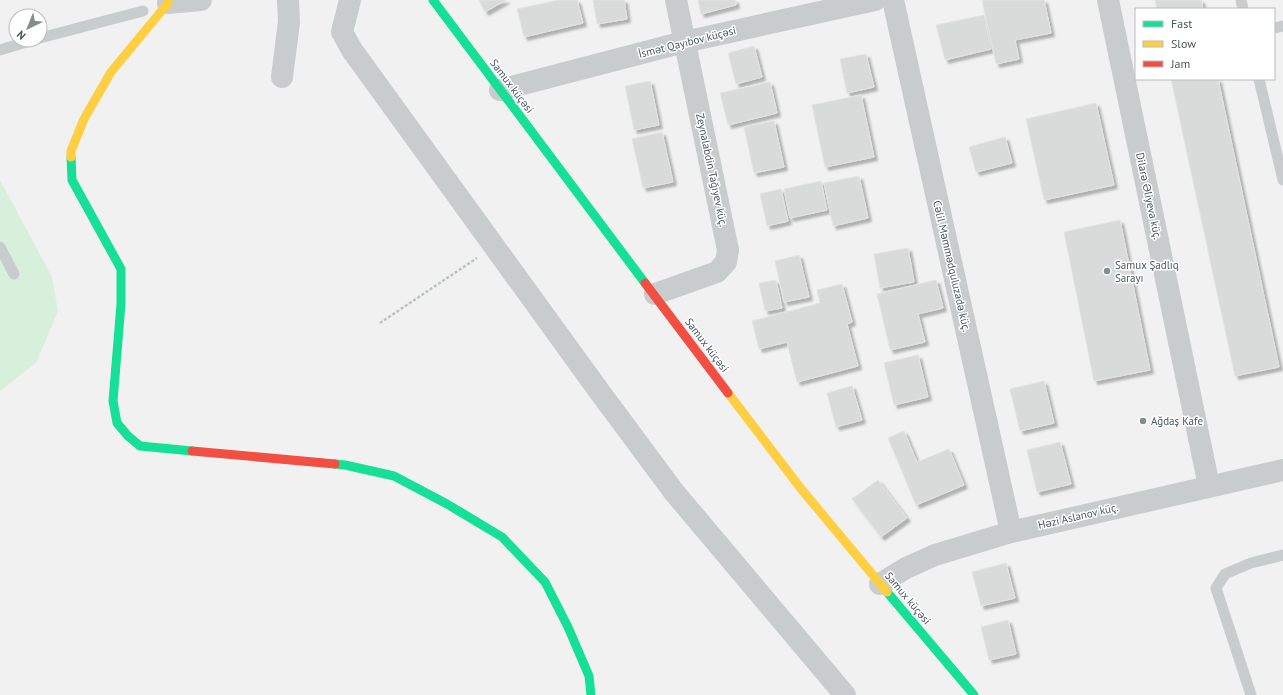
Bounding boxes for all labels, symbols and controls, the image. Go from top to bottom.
north arrow [8,8,48,48]
legend [1135,8,1275,80]
text: Fast [1171,16,1192,31]
street label: İsmət Qayıbov küçəsi [637,23,737,61]
text: N [14,28,29,43]
text: Slow [1171,36,1196,51]
street label: Samux küçəsi [487,56,537,116]
text: Jam [1170,56,1190,71]
street label: Zeynalabdin Tağıyev küç. [693,112,731,228]
street label: Dilarə Əliyeva küç. [1133,151,1165,241]
street label: Cəlil Məmmədquluzadə küç. [930,199,974,333]
place label: Samux Şadlıq Sarayı [1115,258,1179,285]
marker: Samux Şadlıq Sarayı [1102,266,1112,276]
street label: Samux küçəsi [682,315,732,375]
place label: Ağdaş Kafe [1151,414,1203,428]
marker: Ağdaş Kafe [1138,416,1148,426]
street label: Həzi Aslanov küç. [1037,500,1119,532]
street label: Samux küçəsi [882,569,934,627]

